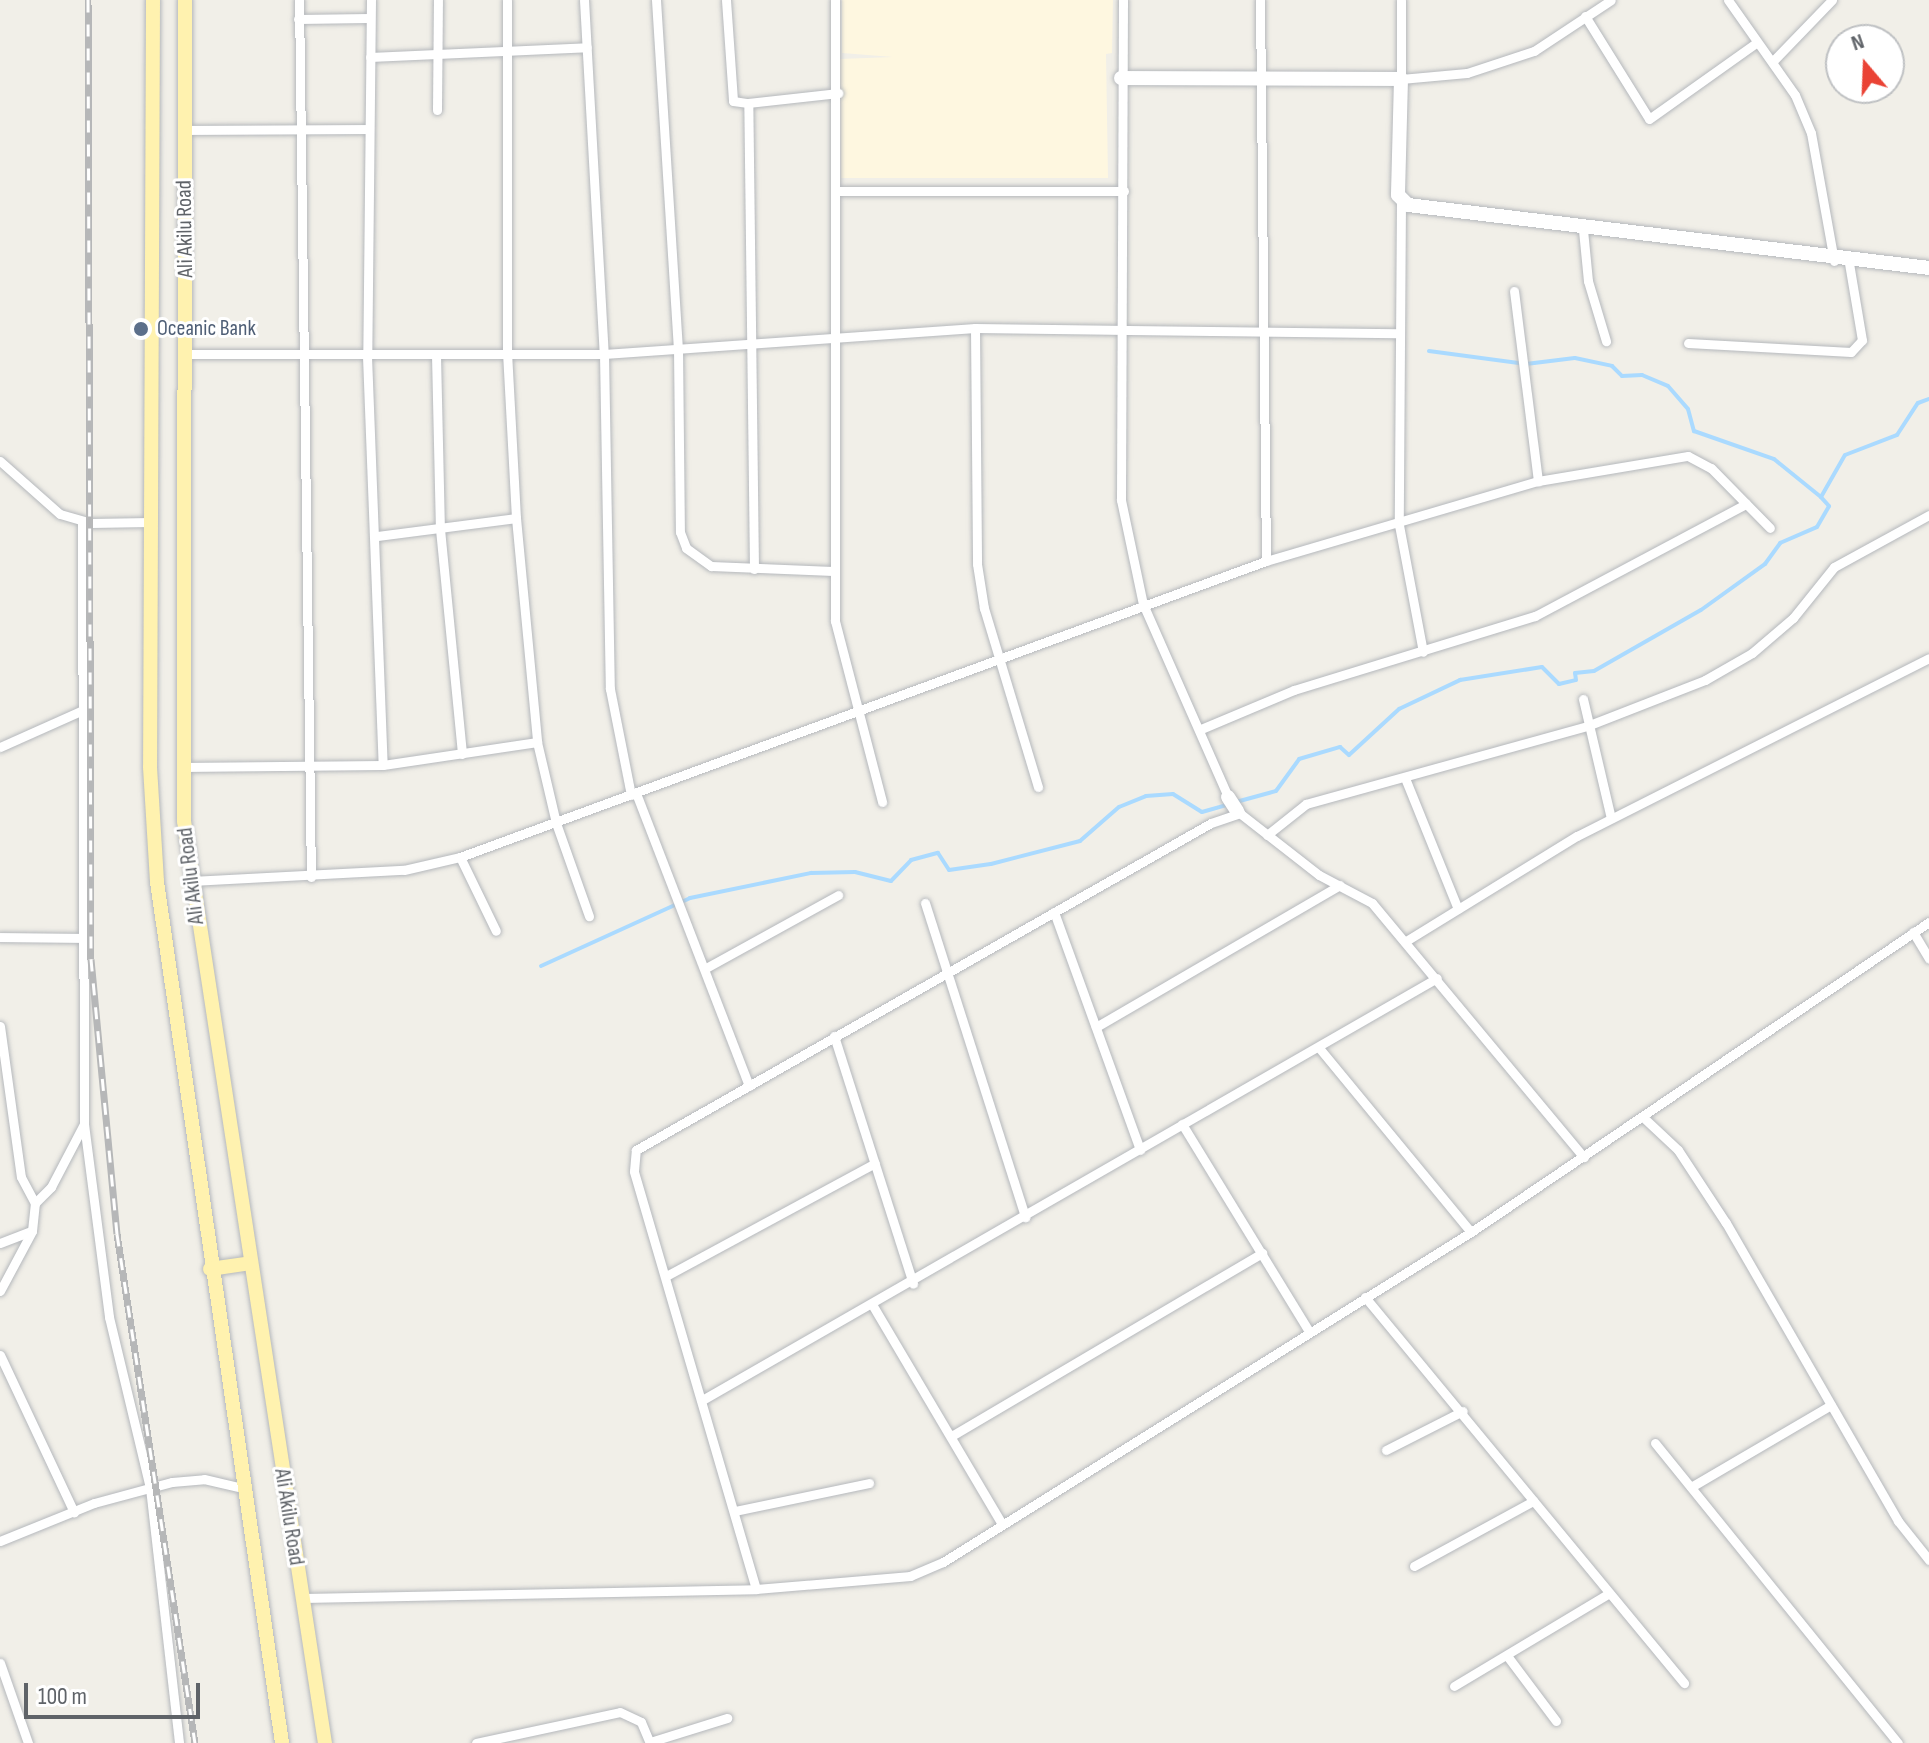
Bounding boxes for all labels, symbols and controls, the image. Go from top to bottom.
north arrow [1825,24,1905,104]
text: N [1848,28,1868,57]
street label: Ali Akilu Road [171,180,199,278]
place label: Oceanic Bank [157,316,256,342]
marker: Oceanic Bank [132,320,150,338]
street label: Ali Akilu Road [172,826,210,926]
street label: Ali Akilu Road [268,1467,310,1567]
scale bar [28,1667,204,1717]
text: 100 m [38,1682,87,1711]

